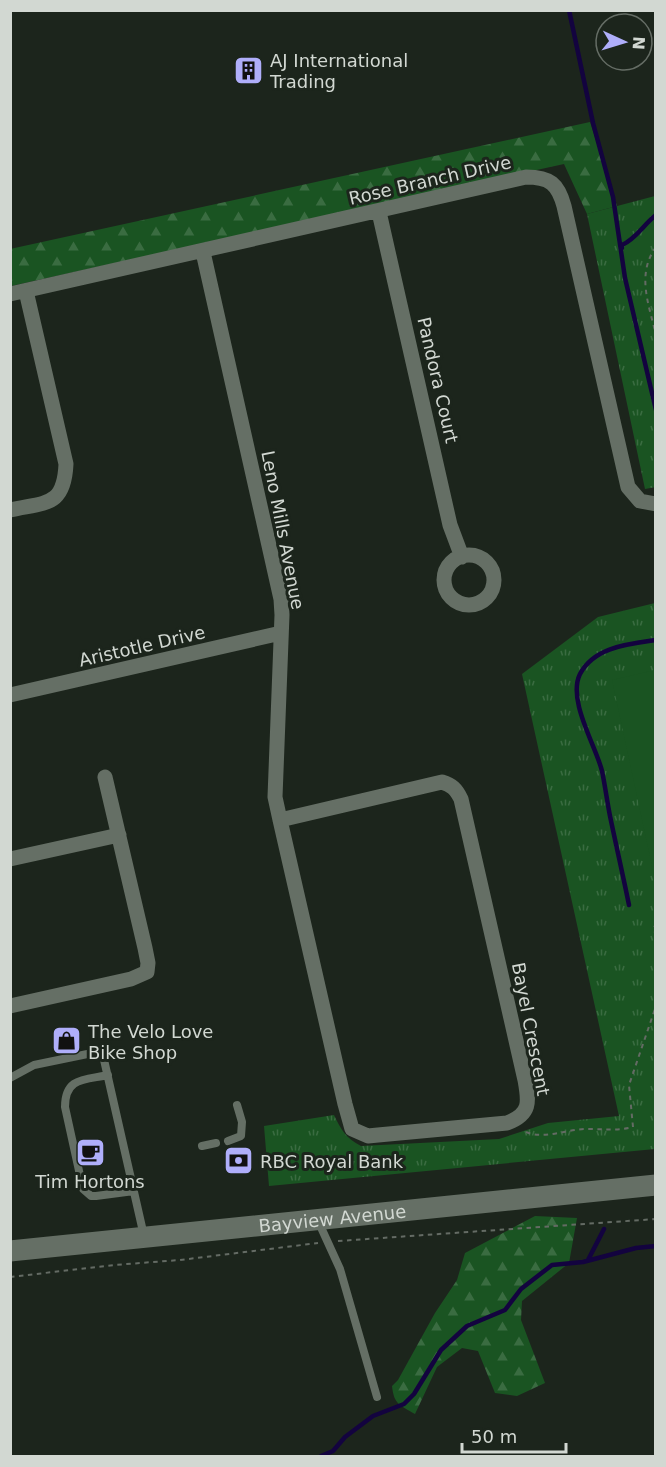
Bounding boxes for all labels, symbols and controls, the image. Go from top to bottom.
north arrow [594,12,654,72]
text: N [629,36,648,50]
place label: AJ International Trading [269,50,408,92]
building icon: AJ International Trading [233,54,265,86]
street label: Rose Branch Drive [347,151,513,209]
street label: Pandora Court [413,315,463,445]
street label: Leno Mills Avenue [257,449,309,611]
street label: Aristotle Drive [77,621,207,671]
street label: Bayel Crescent [508,961,554,1097]
place label: The Velo Love Bike Shop [87,1021,213,1063]
shop icon: The Velo Love Bike Shop [51,1025,83,1057]
cafe icon: Tim Hortons [74,1136,106,1168]
bank icon: RBC Royal Bank [223,1145,255,1177]
place label: RBC Royal Bank [260,1151,404,1172]
place label: Tim Hortons [34,1171,145,1192]
street label: Bayview Avenue [258,1200,407,1236]
scale bar [462,1416,566,1454]
text: 50 m [471,1426,517,1447]

